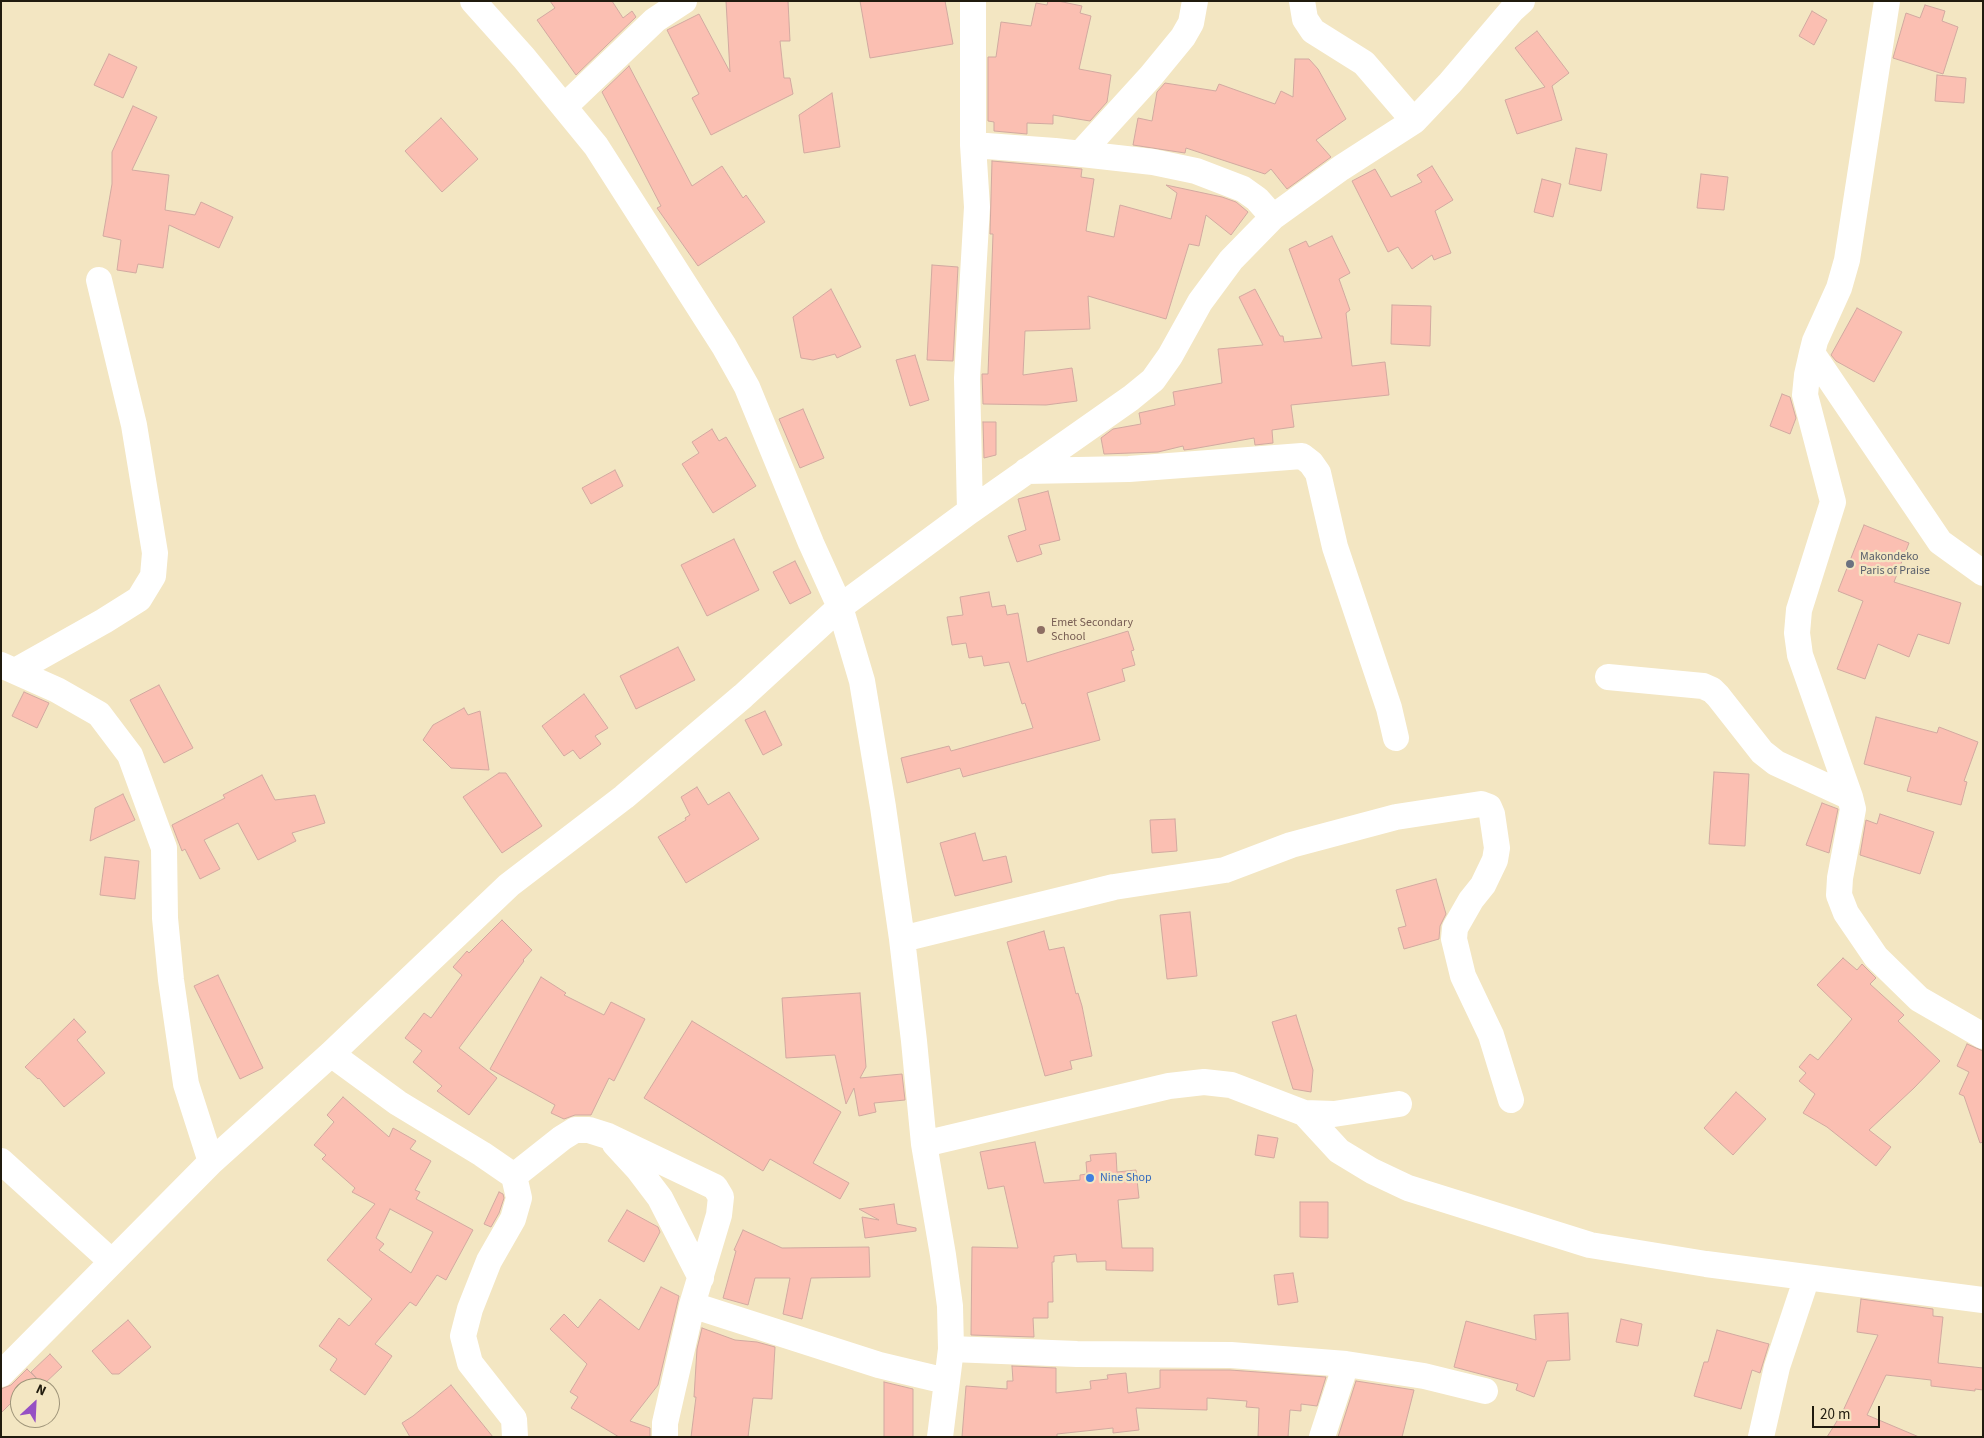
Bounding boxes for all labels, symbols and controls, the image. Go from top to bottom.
place label: Makondeko Paris of Praise [1860,550,1930,578]
marker: Makondeko Paris of Praise [1844,558,1856,570]
place label: Emet Secondary School [1051,616,1133,644]
marker: Emet Secondary School [1035,624,1047,636]
place label: Nine Shop [1100,1171,1152,1185]
marker: Nine Shop [1084,1172,1096,1184]
north arrow [10,1378,60,1428]
text: N [32,1379,49,1401]
scale bar [1814,1396,1882,1428]
text: 20 m [1820,1404,1850,1425]

